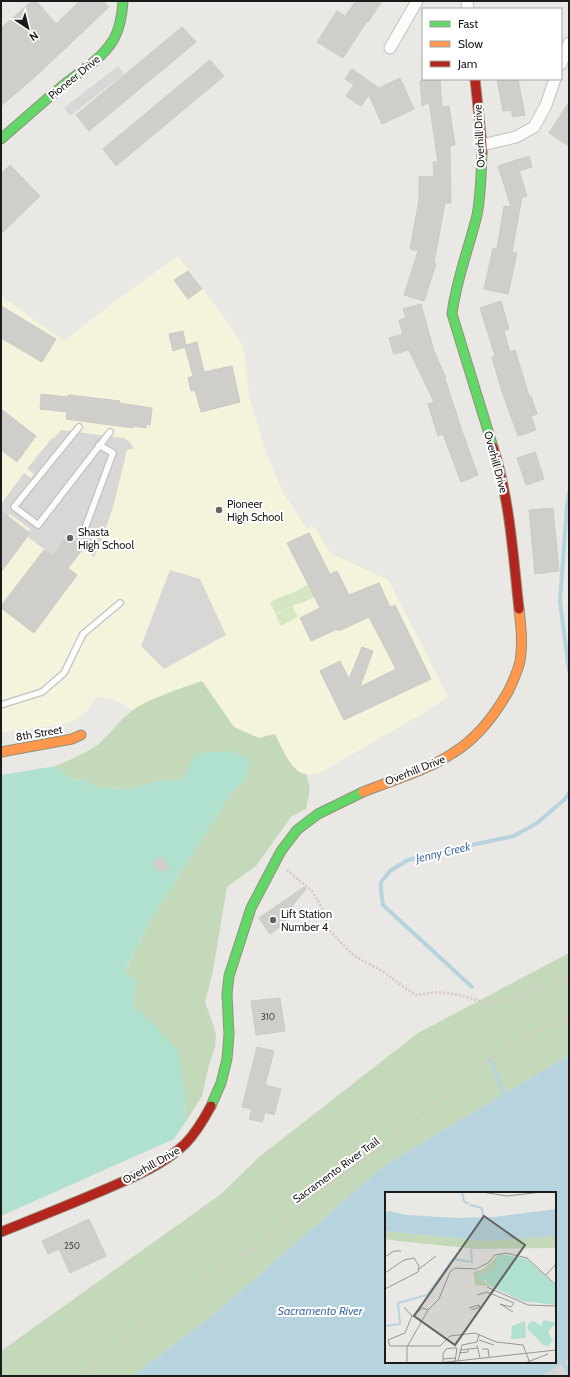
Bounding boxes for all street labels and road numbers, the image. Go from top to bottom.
street label: Pioneer Drive [45,52,103,102]
street label: Overhill Drive [470,104,488,168]
street label: Overhill Drive [481,430,511,495]
street label: 8th Street [15,722,64,744]
street label: Overhill Drive [383,751,447,788]
street label: Sacramento River Trail [290,1134,382,1206]
street label: Overhill Drive [120,1143,182,1187]

